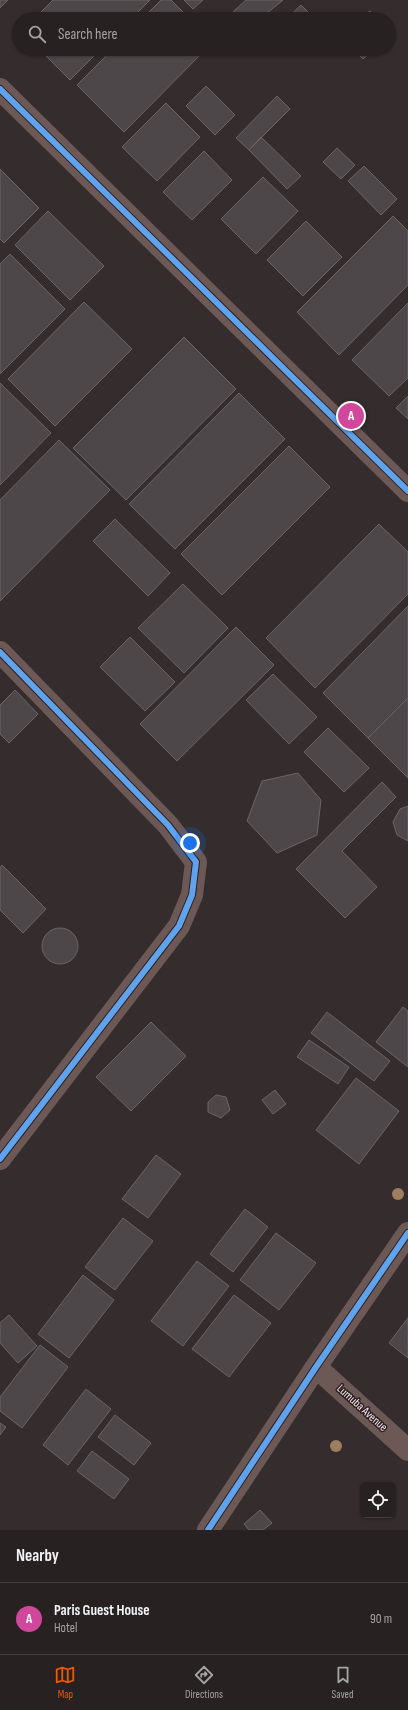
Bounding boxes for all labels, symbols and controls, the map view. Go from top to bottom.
search box [12,12,396,56]
icon: search [26,23,48,45]
text: Search here [58,25,118,44]
pin: A [338,401,364,431]
your location [180,833,200,853]
street label: Lumuba Avenue [334,1381,391,1435]
map controls [360,1482,396,1518]
button: locate [360,1482,396,1518]
text: Nearby [16,1546,59,1566]
text: Paris Guest House [54,1601,150,1620]
text: A [26,1611,32,1627]
text: 90 m [370,1611,392,1627]
text: Hotel [54,1620,78,1636]
tab: Map [54,1664,76,1701]
tab: Directions [185,1664,223,1701]
tab: Saved [332,1664,354,1701]

